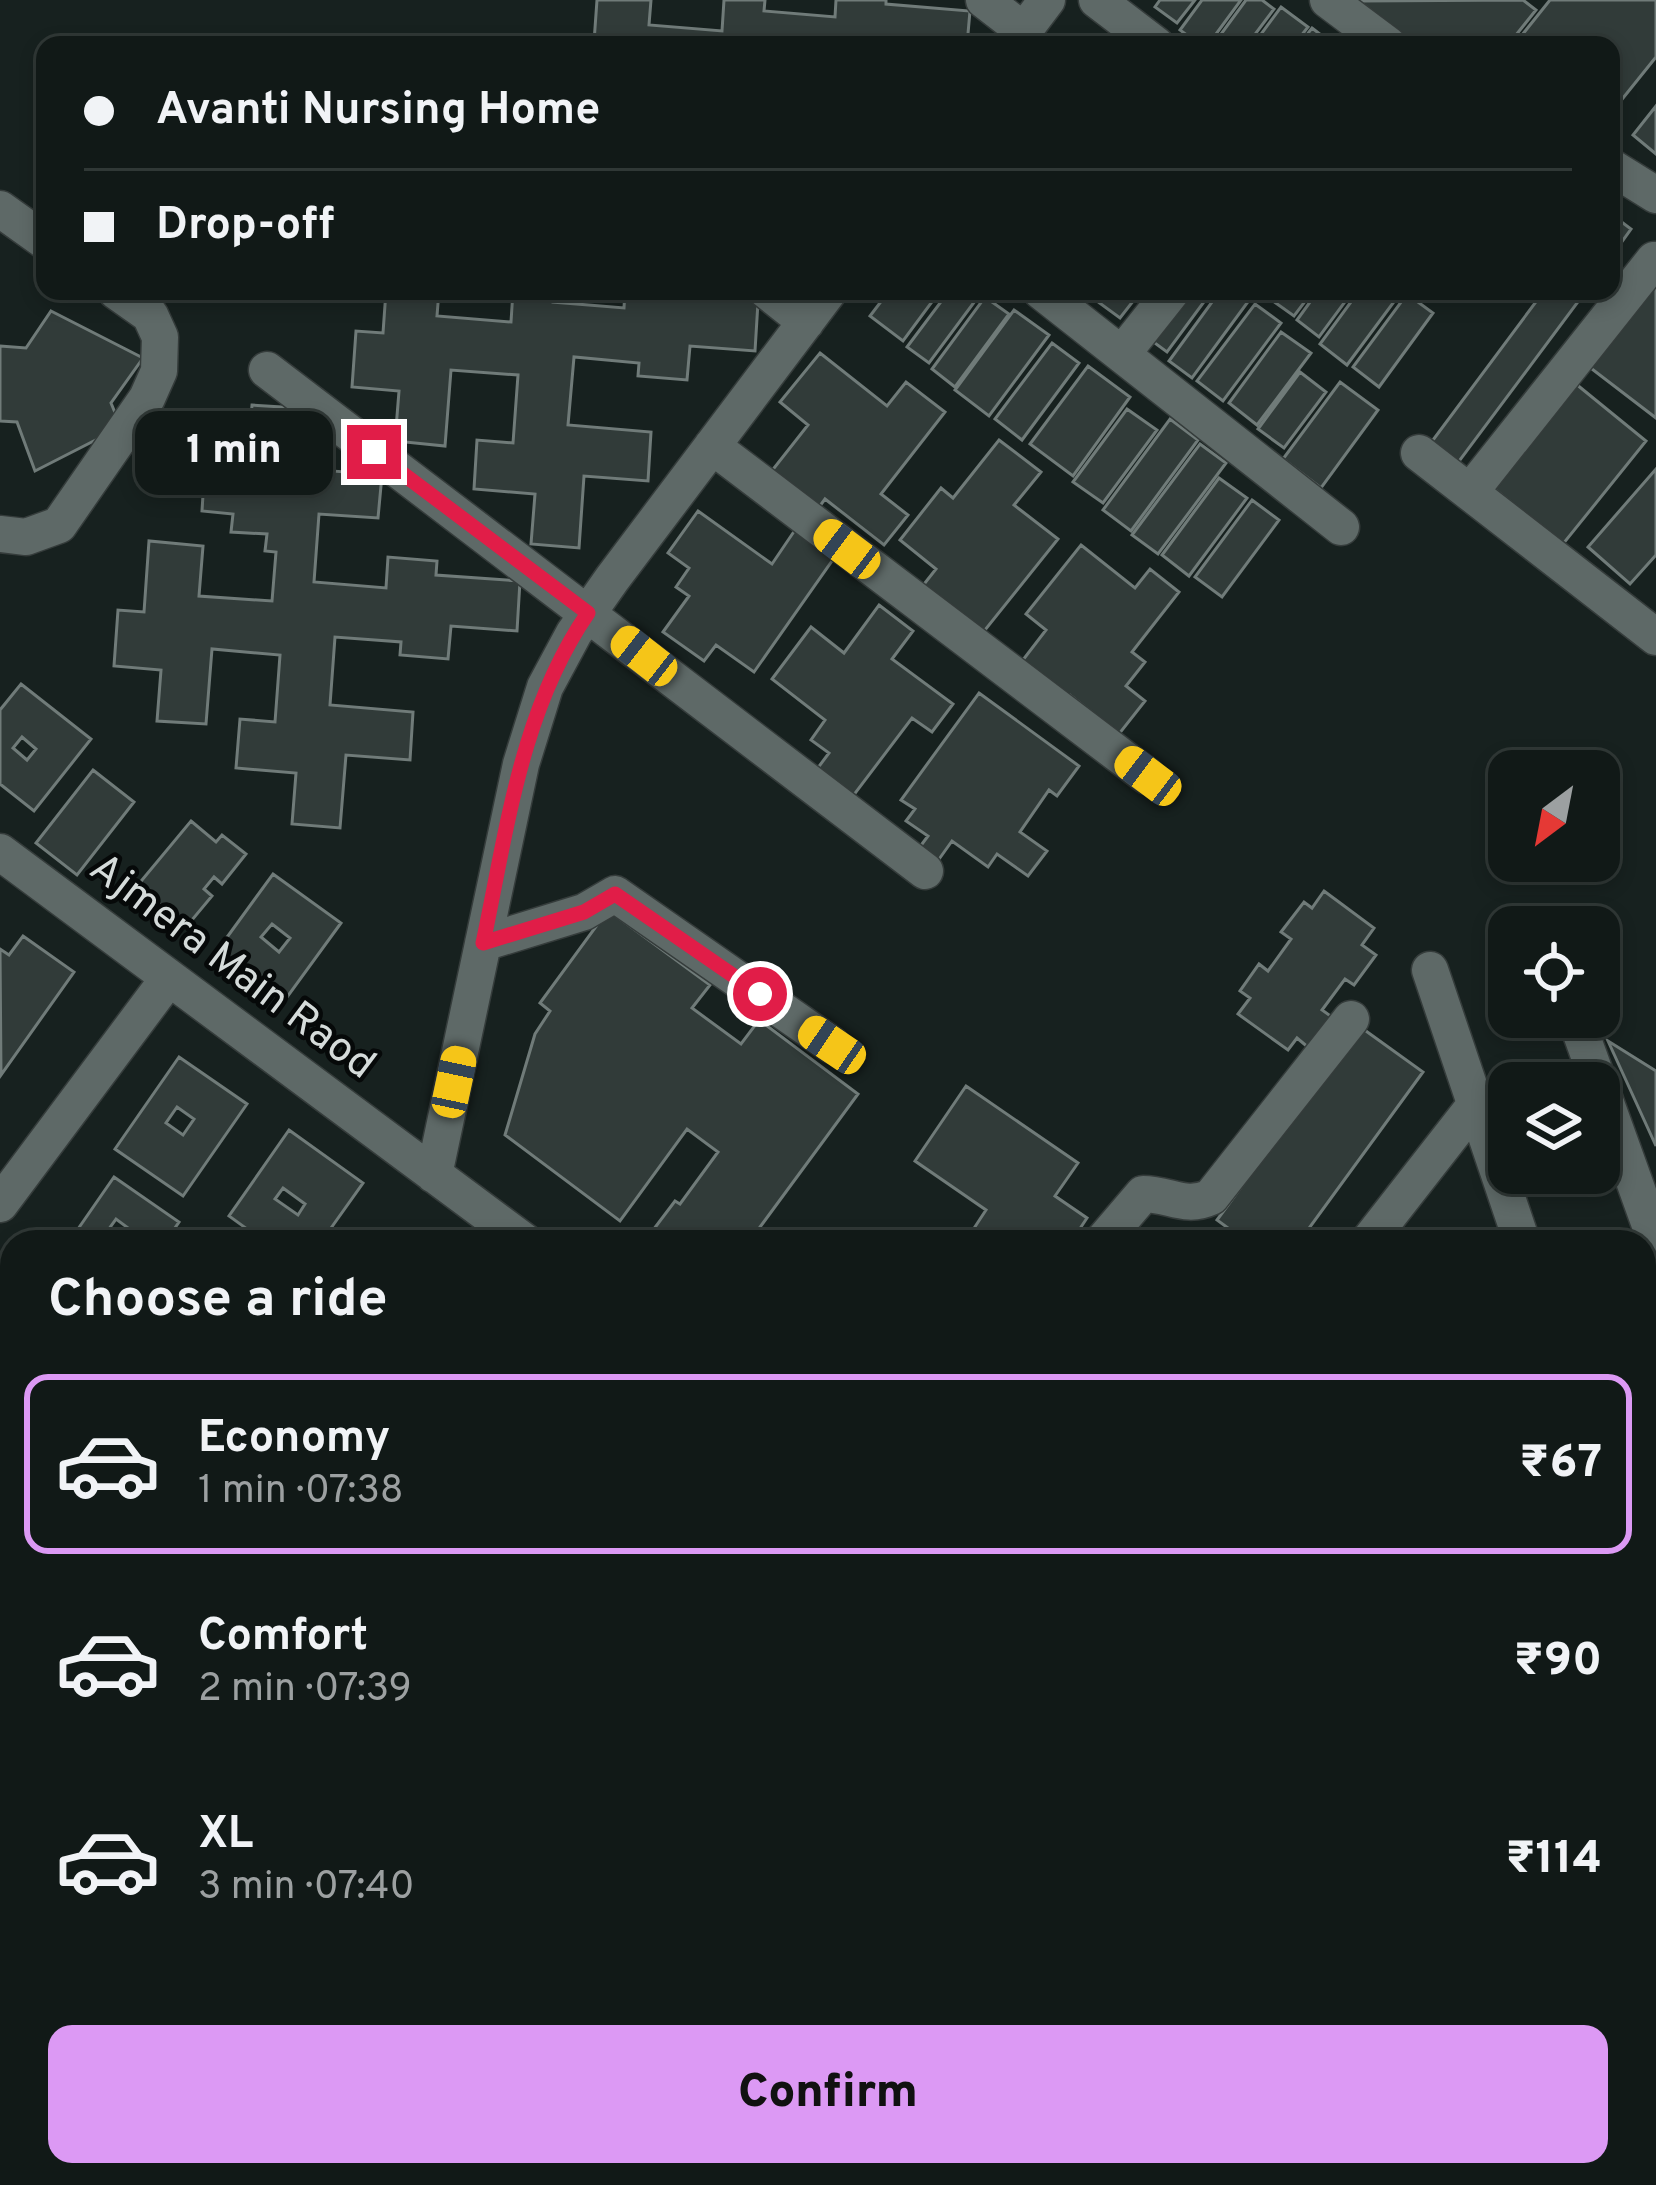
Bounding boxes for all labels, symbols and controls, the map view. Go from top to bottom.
text: Avanti Nursing Home [156,83,600,140]
text: Drop-off [156,198,335,255]
callout: 1 min [134,410,332,494]
route end [347,425,401,479]
text: 1 min [186,428,282,477]
car [807,513,887,585]
car [605,620,683,692]
car [1108,740,1188,812]
north arrow [1488,750,1620,882]
map controls [1488,750,1620,1194]
street label: Ajmera Main Raod [77,843,385,1093]
button: locate [1488,906,1620,1038]
route start [733,967,787,1021]
car [792,1010,872,1080]
car [429,1043,479,1121]
button: layers [1488,1062,1620,1194]
text: Choose a ride [48,1267,388,1336]
icon: car [54,1410,162,1518]
text: Economy [198,1411,390,1468]
text: ₹67 [1520,1436,1602,1493]
text: 1 min · 07:38 [198,1468,404,1517]
icon: car [54,1608,162,1716]
text: Comfort [198,1609,368,1666]
text: ₹90 [1514,1634,1602,1691]
text: 2 min · 07:39 [198,1666,412,1715]
icon: car [54,1806,162,1914]
text: XL [198,1807,253,1864]
text: ₹114 [1506,1832,1602,1889]
text: 3 min · 07:40 [198,1864,415,1913]
button: Confirm [48,2025,1608,2163]

